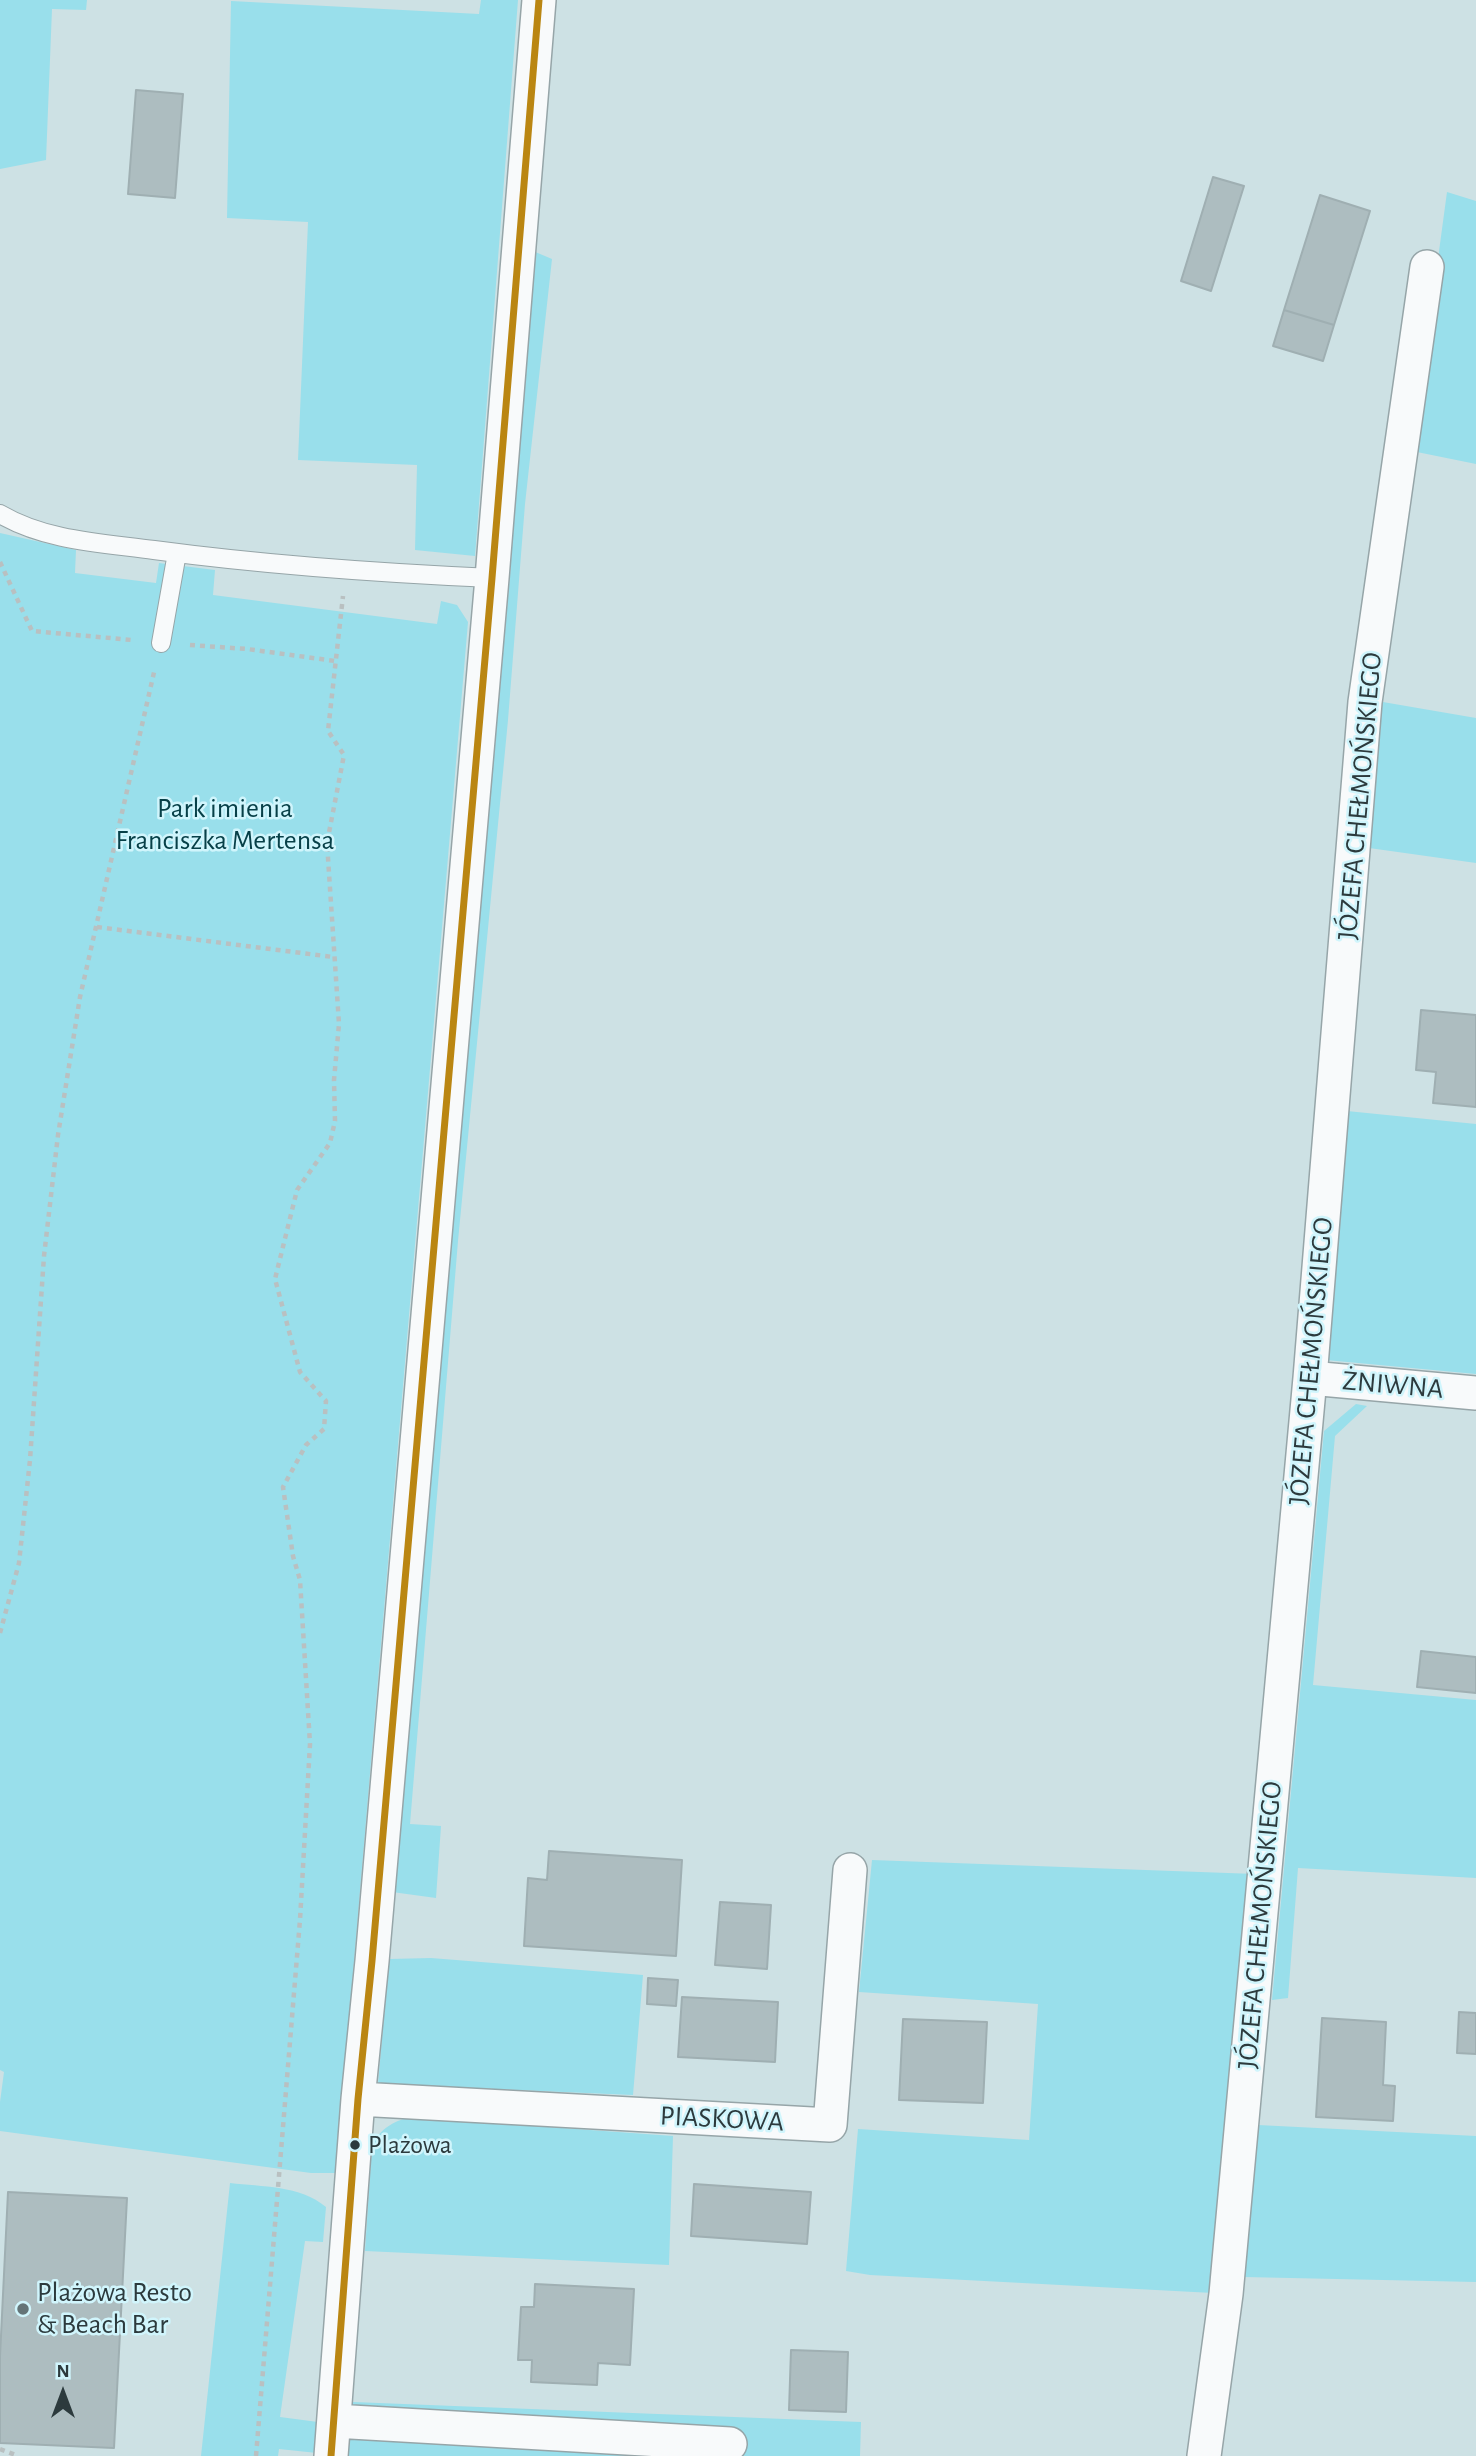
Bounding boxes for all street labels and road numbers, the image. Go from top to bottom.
street label: JÓZEFA CHEŁMOŃSKIEGO [1331,651,1389,941]
street label: JÓZEFA CHEŁMOŃSKIEGO [1282,1216,1340,1506]
street label: ŻNIWNA [1341,1364,1445,1406]
street label: JÓZEFA CHEŁMOŃSKIEGO [1231,1780,1289,2070]
street label: PIASKOWA [659,2099,785,2139]

